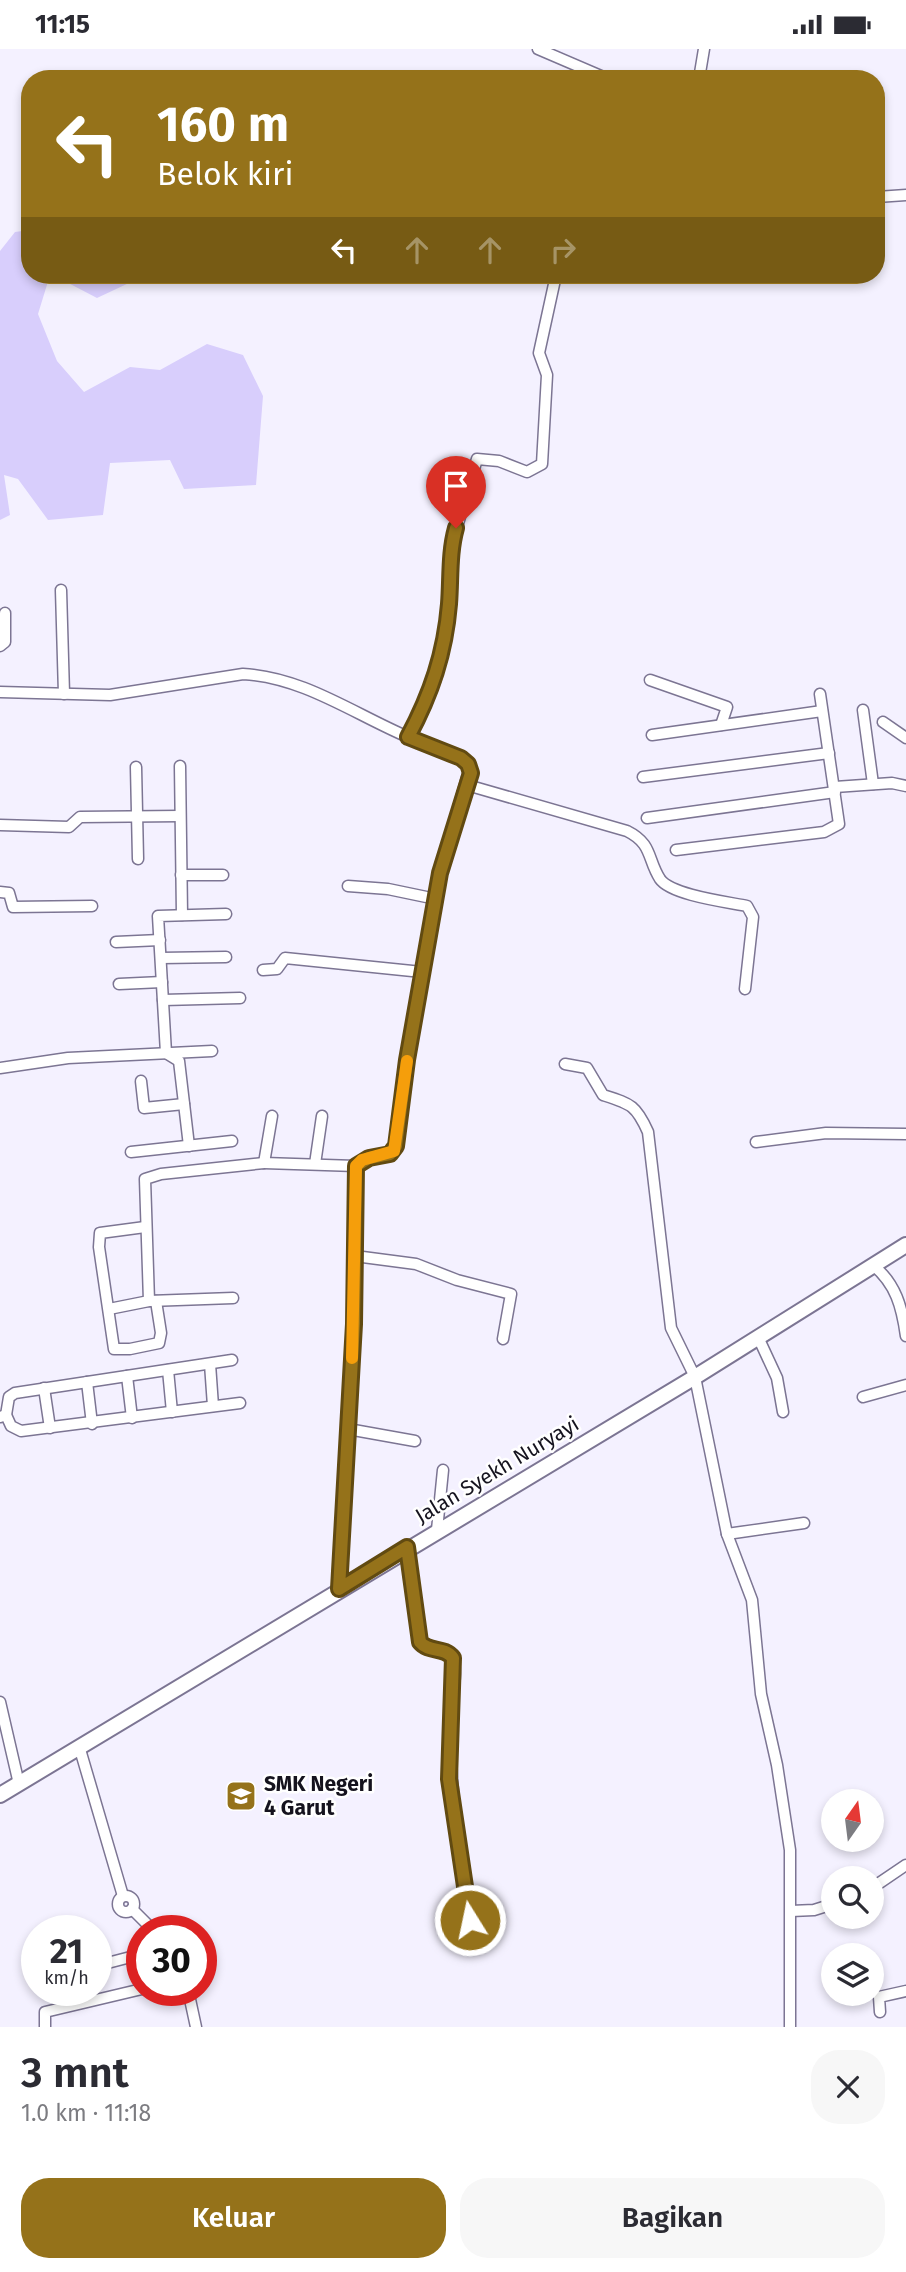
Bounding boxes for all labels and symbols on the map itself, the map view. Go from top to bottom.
pin [426,456,486,528]
street label: Jalan Syekh Nuryayi [410,1411,584,1529]
place label: SMK Negeri 4 Garut [264,1771,373,1821]
school or university icon: SMK Negeri 4 Garut [224,1779,258,1813]
north arrow [821,1789,884,1851]
position arrow [433,1883,507,1957]
speed limit sign: 30 [126,1915,217,2006]

